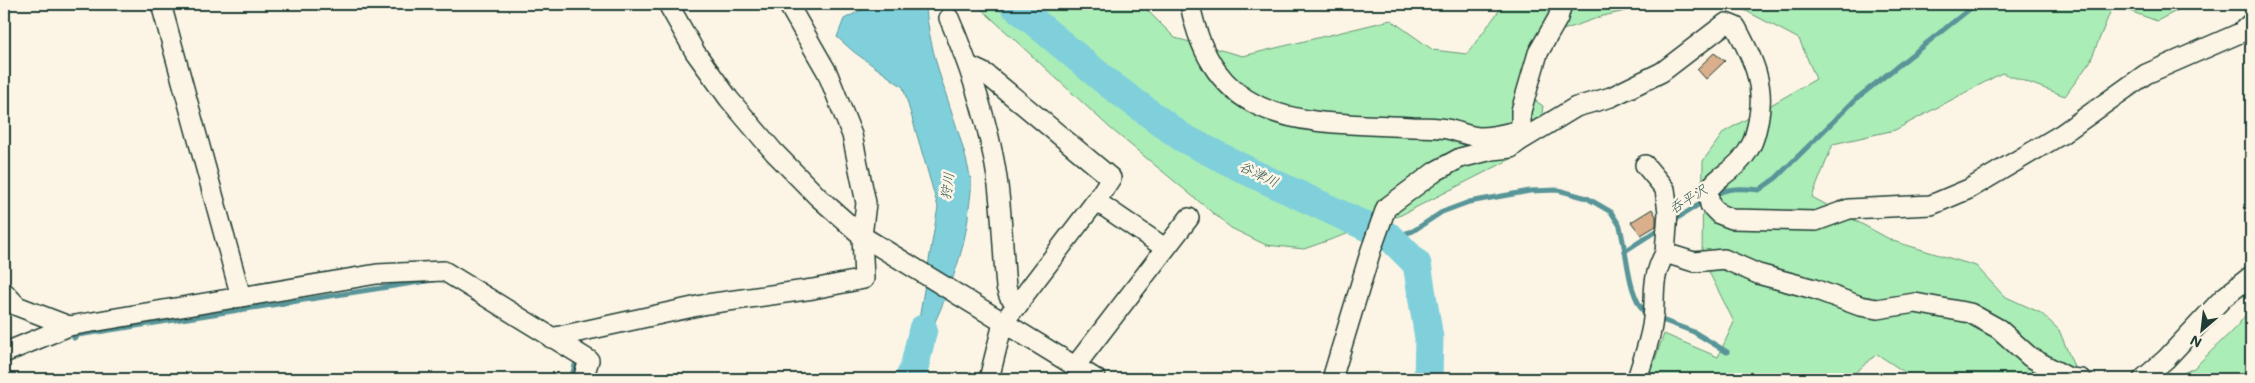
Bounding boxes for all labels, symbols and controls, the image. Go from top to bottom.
water label: 谷津川 [1236,156,1282,191]
water label: 狩川 [935,171,958,201]
water label: 呑平沢 [1665,179,1711,218]
north arrow [2178,306,2228,356]
text: N [2187,331,2205,353]

